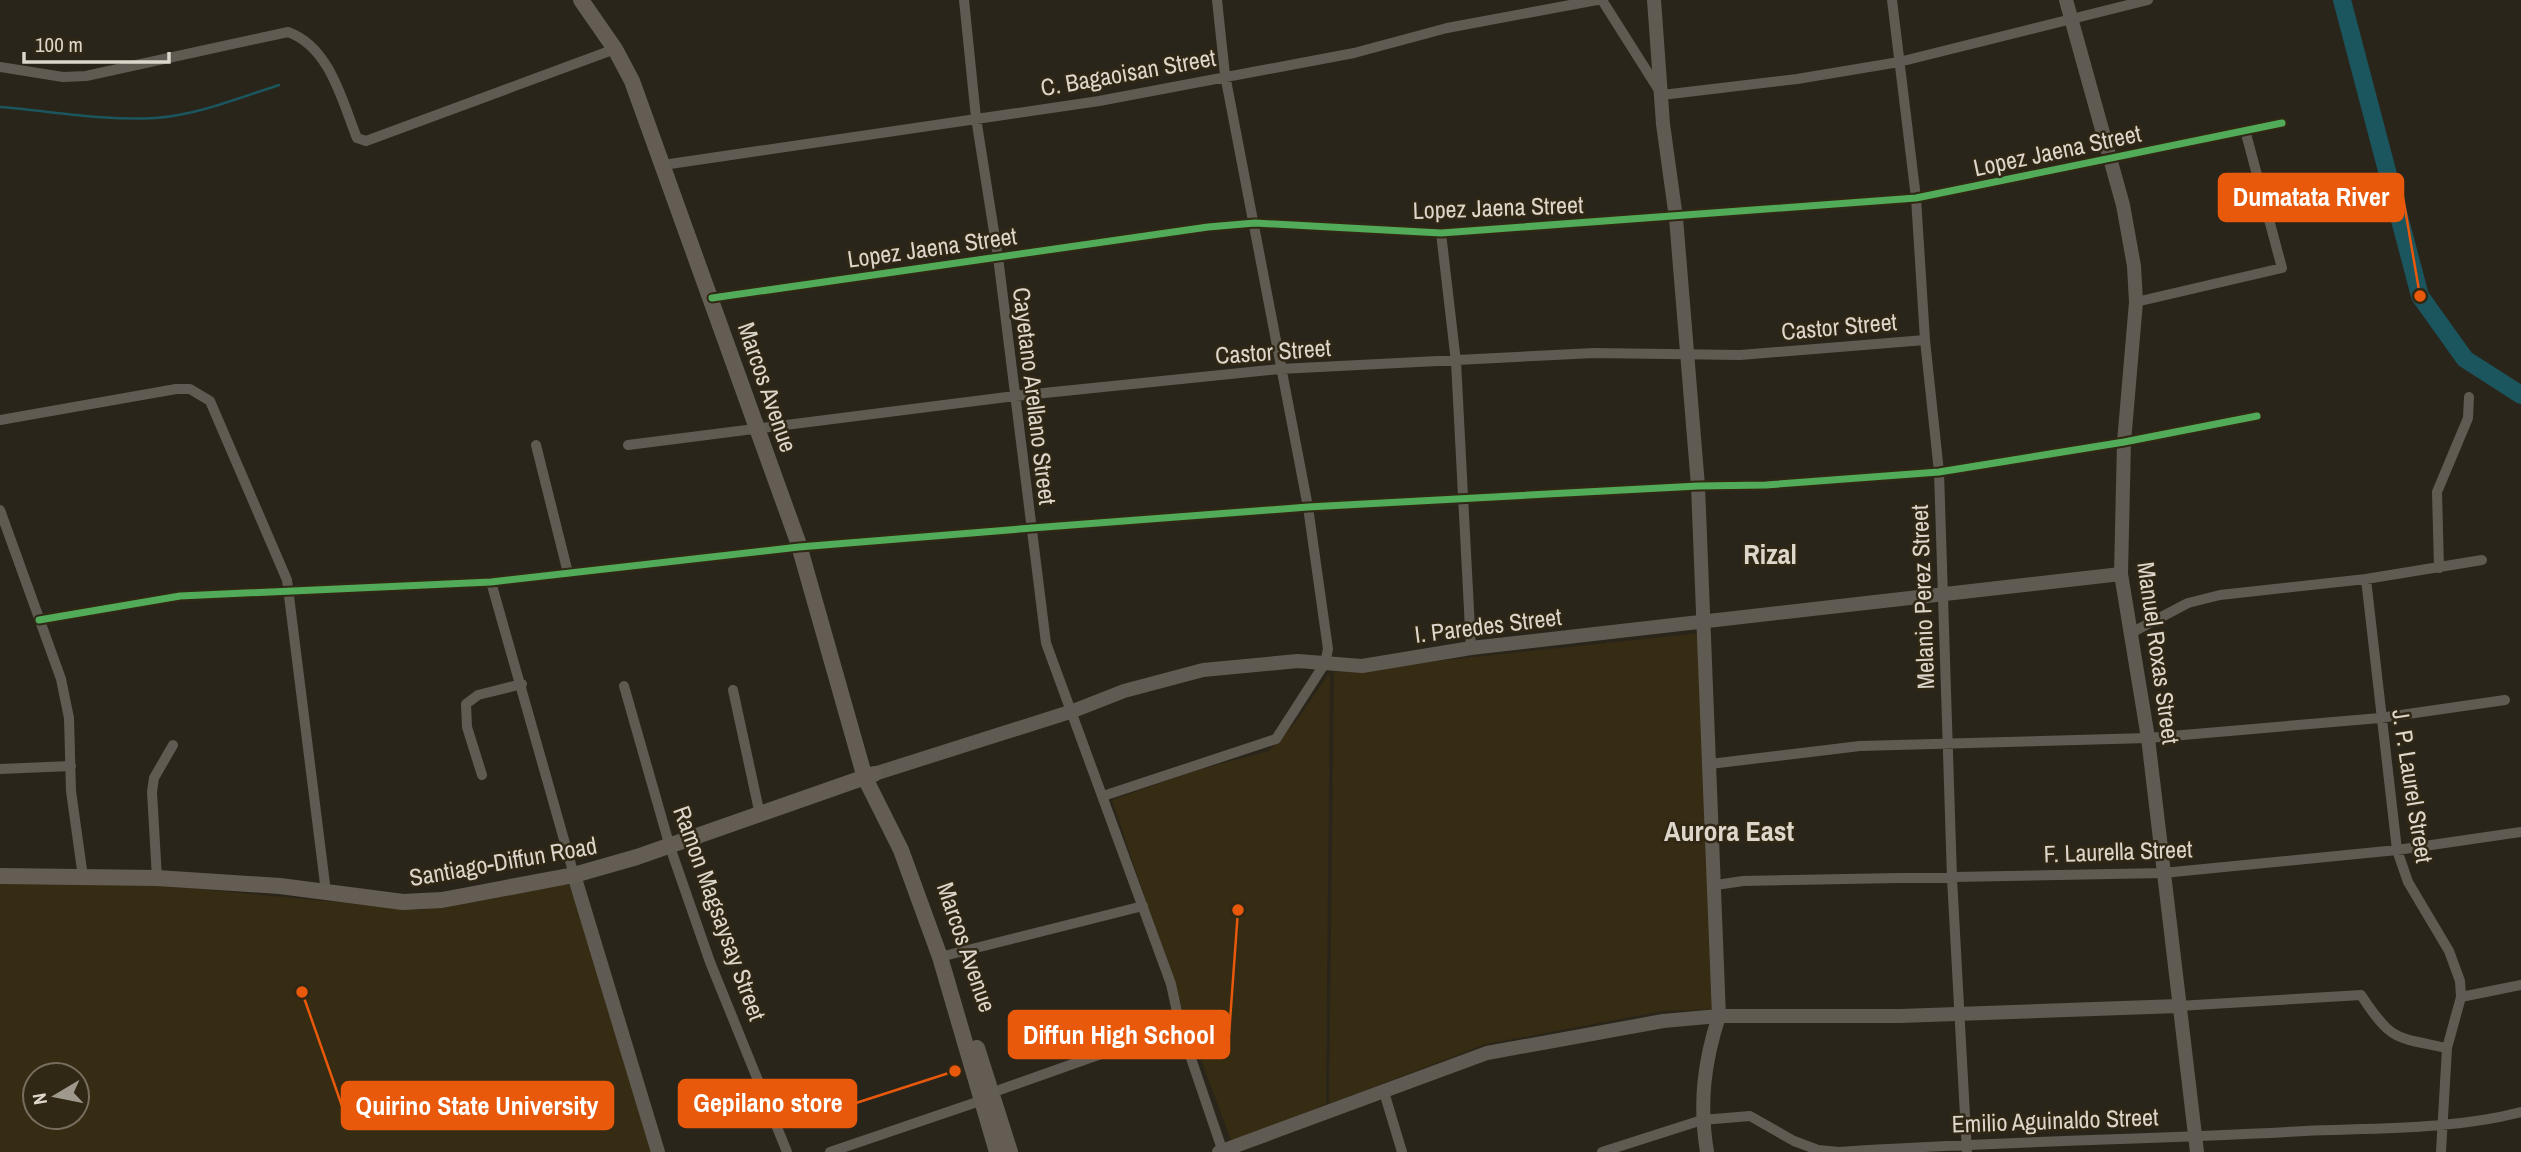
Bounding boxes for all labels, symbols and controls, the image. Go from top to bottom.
scale bar [24,21,170,65]
text: 100 m [35,30,83,59]
street label: C. Bagaoisan Street [1038,41,1219,103]
street label: Lopez Jaena Street [1970,116,2144,183]
callout: Dumatata River [2219,174,2403,221]
text: Dumatata River [2233,179,2390,214]
street label: Lopez Jaena Street [1412,188,1584,226]
street label: Lopez Jaena Street [845,219,1019,275]
street label: Cayetano Arellano Street [1006,285,1064,507]
street label: Castor Street [1780,305,1899,347]
street label: Marcos Avenue [731,318,805,456]
street label: Castor Street [1214,331,1332,371]
street label: Melanio Perez Street [1903,504,1941,690]
district label: Rizal [1743,535,1797,573]
street label: Manuel Roxas Street [2130,560,2188,747]
street label: I. Paredes Street [1413,600,1564,650]
street label: J. P. Laurel Street [2385,707,2441,866]
street label: Ramon Magsaysay Street [666,801,774,1025]
district label: Aurora East [1664,812,1794,850]
street label: Santiago-Diffun Road [407,829,599,893]
street label: F. Laurella Street [2043,832,2193,870]
street label: Marcos Avenue [930,878,1004,1016]
callout: Diffun High School [1009,1011,1229,1058]
text: Diffun High School [1023,1017,1215,1052]
north arrow [21,1061,91,1131]
callout: Gepilano store [679,1080,856,1127]
callout: Quirino State University [342,1082,613,1129]
text: Gepilano store [693,1085,843,1120]
text: Quirino State University [356,1088,599,1123]
text: N [25,1091,53,1107]
street label: Emilio Aguinaldo Street [1951,1100,2159,1140]

